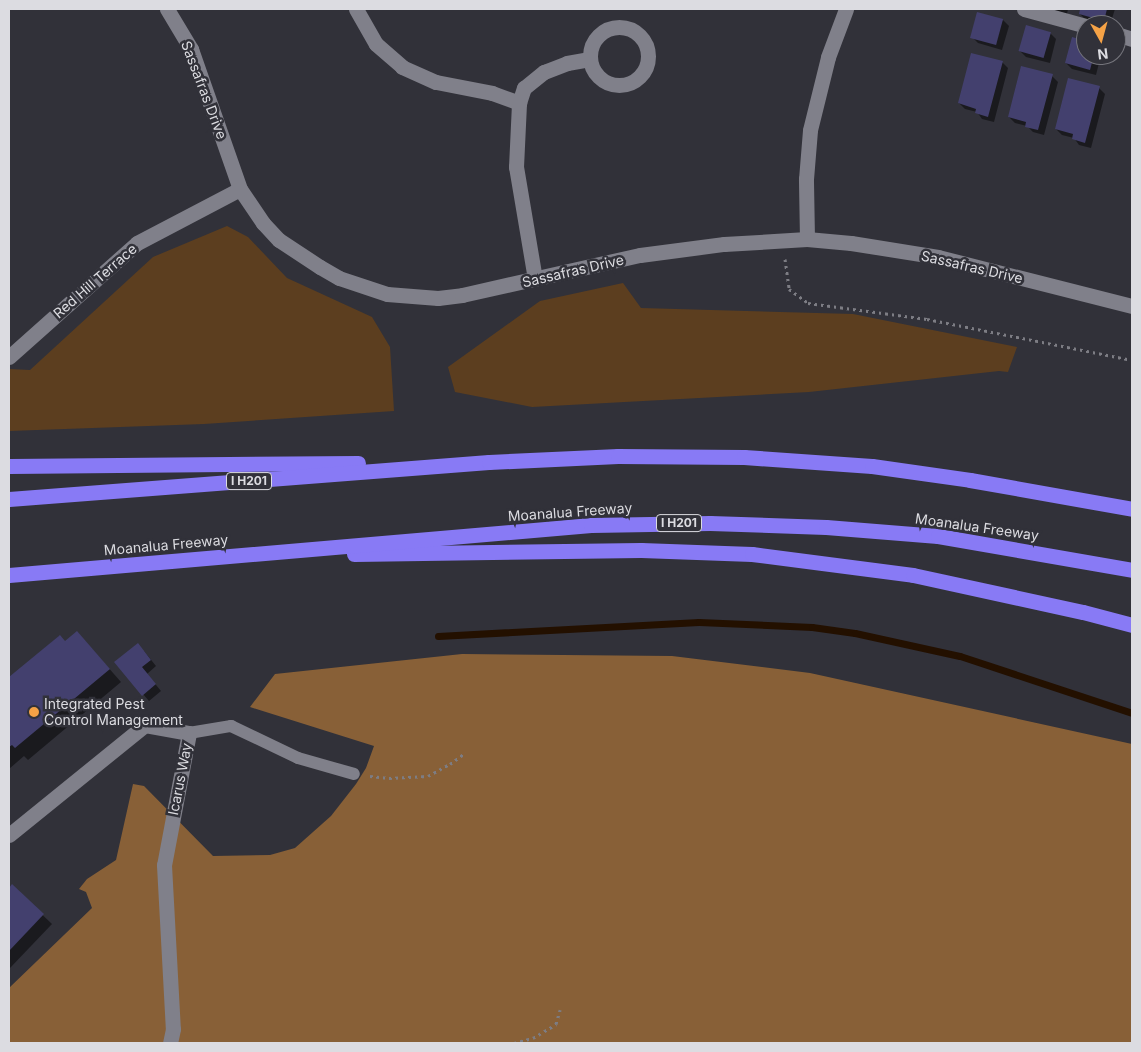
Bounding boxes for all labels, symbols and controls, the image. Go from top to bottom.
north arrow [1076,15,1126,65]
street label: Sassafras Drive [178,39,230,141]
text: N [1096,45,1109,63]
street label: Red Hill Terrace [50,240,140,322]
street label: Sassafras Drive [920,247,1024,287]
street label: Sassafras Drive [521,251,625,291]
road number: I H201 [225,472,273,491]
street label: Moanalua Freeway [507,499,633,525]
street label: Moanalua Freeway [914,510,1040,544]
road number: I H201 [655,514,703,532]
street label: Moanalua Freeway [103,531,229,559]
place label: Integrated Pest Control Management [44,696,183,729]
marker: Integrated Pest Control Management [28,706,40,718]
street label: Icarus Way [165,741,195,817]

